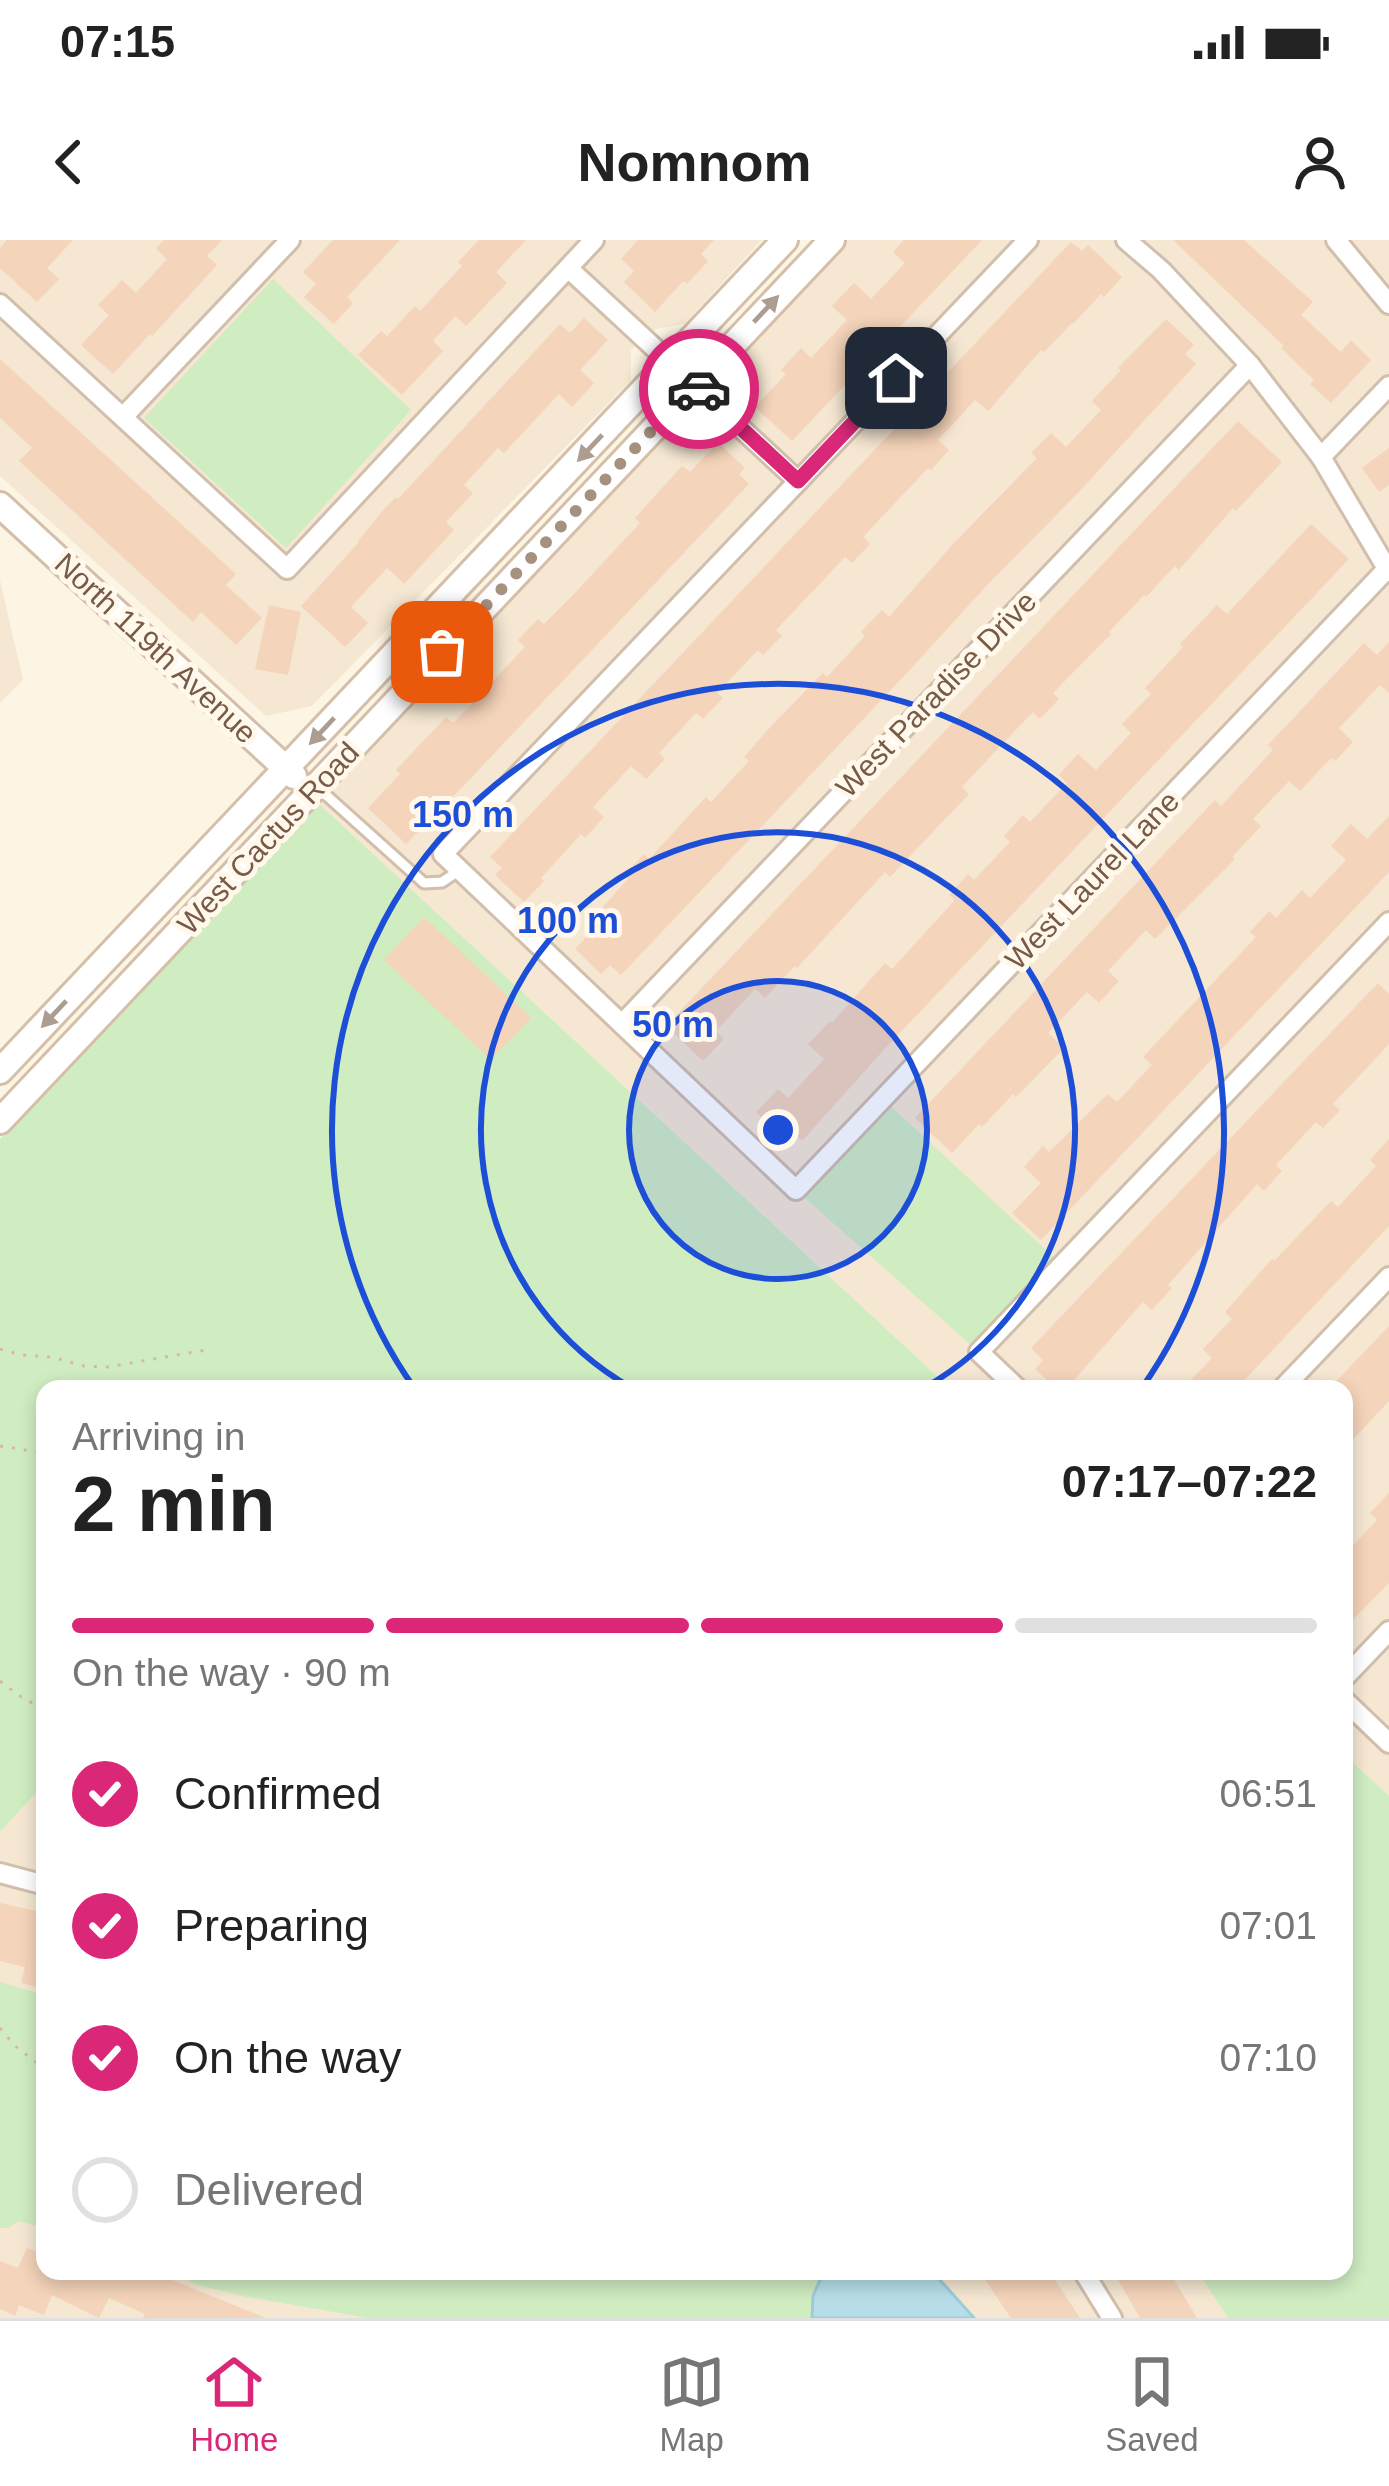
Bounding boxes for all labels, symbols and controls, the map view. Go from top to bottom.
text: 07:15 [60,16,175,67]
icon: back [36,129,102,195]
icon: person [1287,129,1353,195]
text: Nomnom [578,132,811,192]
one-way arrow [752,295,780,324]
pin [845,327,947,429]
courier [639,329,759,449]
icon: home [863,345,929,411]
icon: car [666,356,732,422]
one-way arrow [576,433,604,462]
street label: North 119th Avenue [49,546,263,750]
street label: West Paradise Drive [829,584,1043,804]
pin [391,601,493,703]
icon: bag [409,619,475,685]
one-way arrow [308,716,336,745]
street label: West Cactus Road [171,735,365,941]
street label: West Laurel Lane [999,784,1185,976]
text: 150 m [412,794,514,835]
text: 100 m [517,900,619,941]
one-way arrow [40,1000,68,1029]
text: 50 m [632,1004,714,1045]
centre of rings [757,1109,799,1151]
text: Arriving in [72,1415,245,1458]
text: 07:17–07:22 [1062,1456,1317,1507]
text: 2 min [72,1460,276,1548]
text: On the way · 90 m [72,1651,391,1694]
icon: check [72,1761,138,1827]
text: Confirmed [174,1768,382,1819]
text: 06:51 [1219,1772,1317,1815]
icon: check [72,1893,138,1959]
text: Preparing [174,1900,369,1951]
text: 07:01 [1219,1904,1317,1947]
icon: check [72,2025,138,2091]
text: On the way [174,2032,402,2083]
text: 07:10 [1219,2036,1317,2079]
text: Delivered [174,2164,364,2215]
tab: Home [190,2349,278,2459]
tab: Map [659,2349,725,2459]
tab: Saved [1105,2349,1199,2459]

